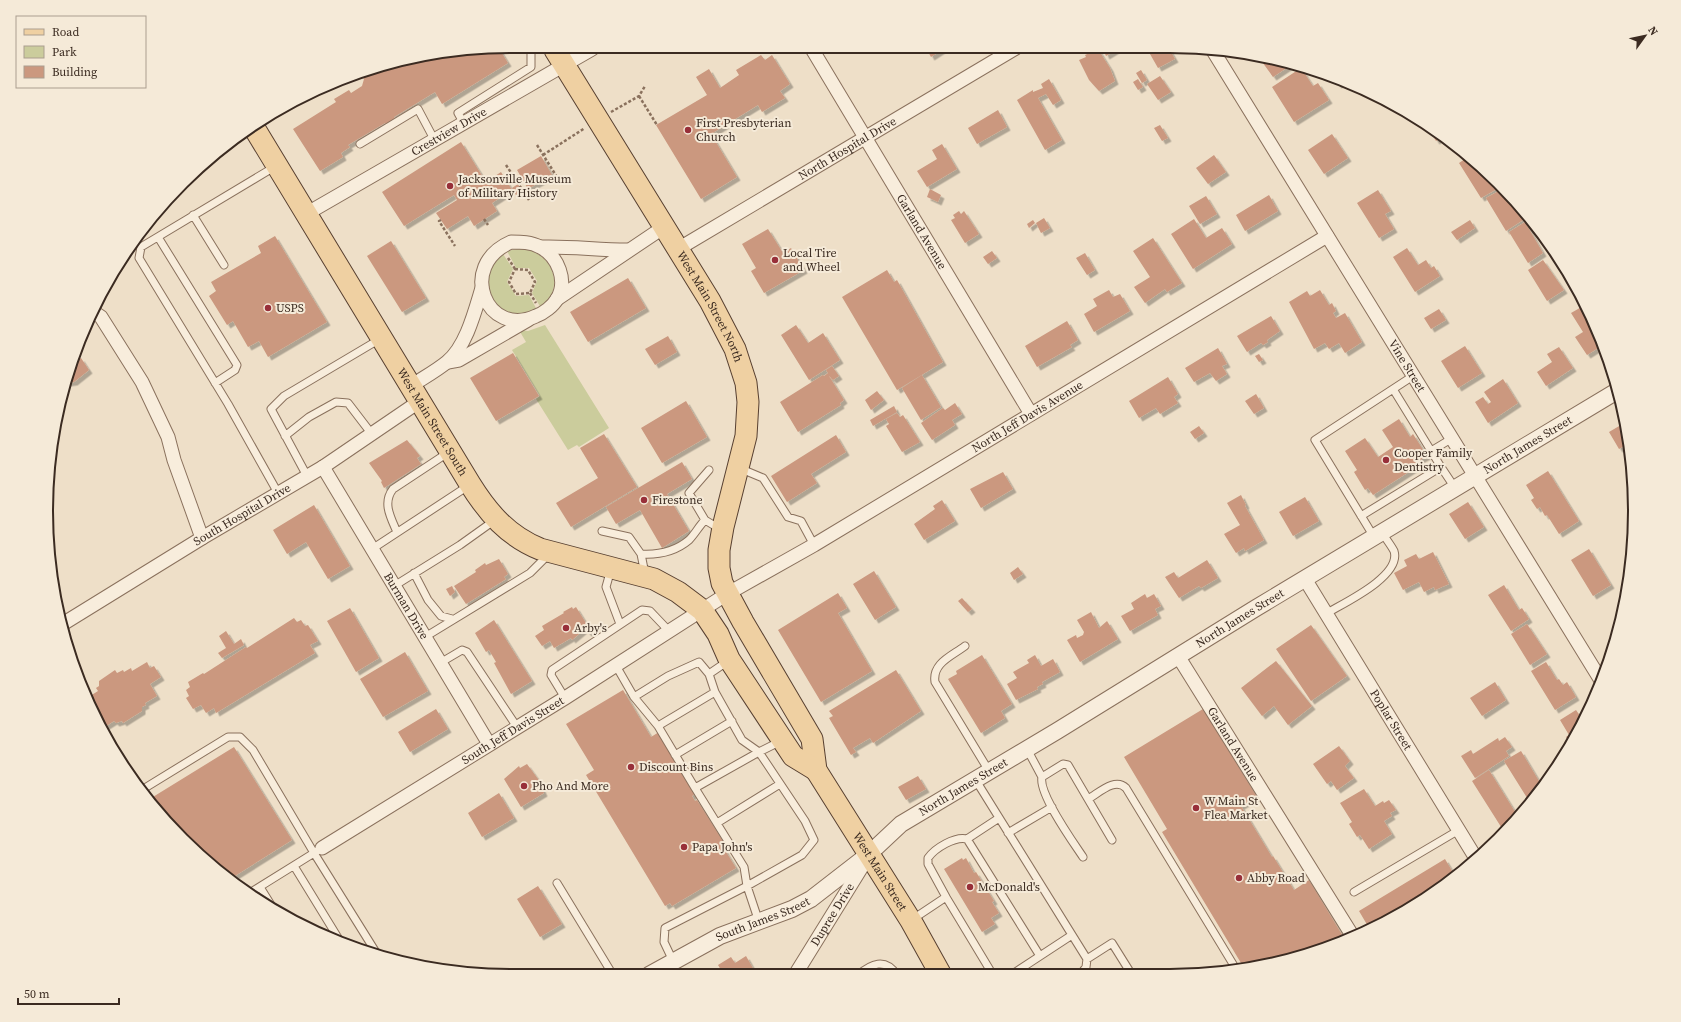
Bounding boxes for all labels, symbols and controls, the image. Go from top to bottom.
legend [16,16,146,88]
north arrow [1625,16,1665,56]
text: N [1644,23,1661,38]
text: Road [52,24,79,40]
text: Park [52,44,77,60]
text: Building [52,64,97,80]
street label: Crestview Drive [408,103,490,160]
street label: North Hospital Drive [795,113,899,184]
place label: First Presbyterian Church [696,115,791,145]
marker: First Presbyterian Church [683,125,693,135]
place label: Jacksonville Museum of Military History [457,171,572,201]
marker: Jacksonville Museum of Military History [445,181,455,191]
street label: Garland Avenue [893,191,950,272]
place label: Local Tire and Wheel [783,245,840,275]
street label: West Main Street North [673,248,747,364]
marker: Local Tire and Wheel [770,255,780,265]
place label: USPS [276,300,304,316]
marker: USPS [263,303,273,313]
street label: Vine Street [1385,337,1429,395]
street label: West Main Street South [393,365,471,479]
street label: North Jeff Davis Avenue [969,377,1086,456]
street label: North James Street [1480,412,1575,478]
place label: Cooper Family Dentistry [1394,445,1473,475]
marker: Cooper Family Dentistry [1381,455,1391,465]
street label: South Hospital Drive [190,480,294,549]
place label: Firestone [652,492,703,508]
marker: Firestone [639,495,649,505]
street label: Burman Drive [380,570,432,642]
street label: North James Street [1193,585,1287,651]
place label: Arby's [574,620,607,636]
marker: Arby's [561,623,571,633]
street label: Poplar Street [1366,686,1416,753]
street label: South Jeff Davis Street [458,693,567,768]
street label: Garland Avenue [1204,704,1262,785]
street label: North James Street [916,754,1011,820]
place label: Discount Bins [639,759,713,775]
marker: Discount Bins [626,762,636,772]
place label: Pho And More [532,778,609,794]
marker: Pho And More [519,781,529,791]
place label: W Main St Flea Market [1204,793,1267,823]
marker: W Main St Flea Market [1191,803,1201,813]
street label: West Main Street [849,829,911,914]
place label: Papa John's [692,839,752,855]
marker: Papa John's [679,842,689,852]
place label: Abby Road [1247,870,1305,886]
marker: Abby Road [1234,873,1244,883]
place label: McDonald's [978,879,1040,895]
street label: Dupree Drive [807,880,858,949]
marker: McDonald's [965,882,975,892]
street label: South James Street [713,893,813,945]
scale bar [18,980,119,1006]
text: 50 m [24,986,50,1002]

